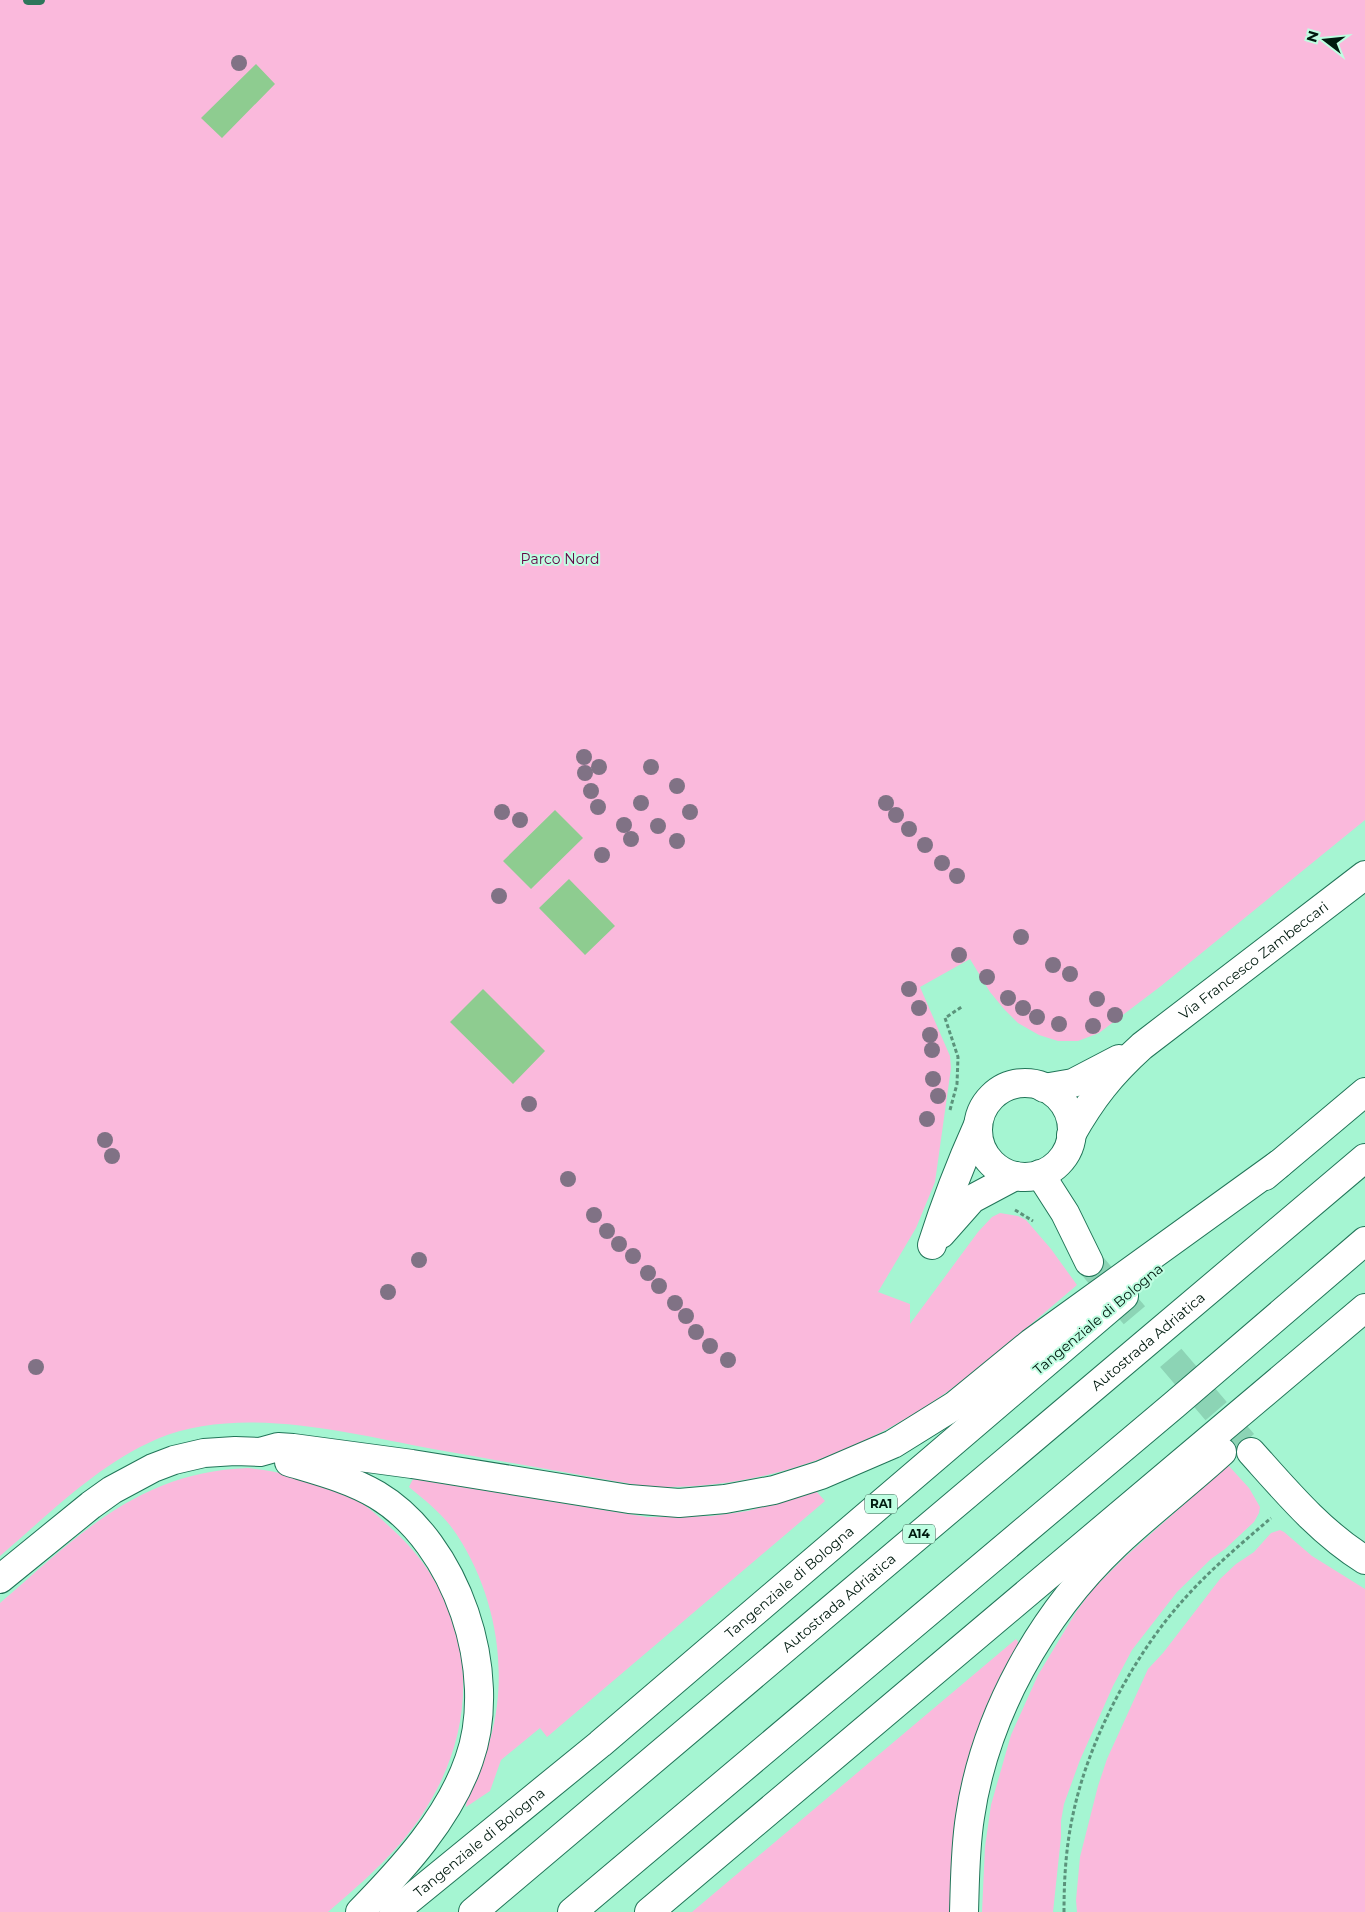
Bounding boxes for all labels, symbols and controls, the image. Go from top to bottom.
north arrow [1300,15,1350,65]
text: N [1302,28,1323,44]
park label: Parco Nord [521,550,599,568]
street label: Via Francesco Zambeccari [1175,897,1332,1023]
street label: Tangenziale di Bologna [1029,1259,1167,1379]
street label: Autostrada Adriatica [1088,1288,1209,1395]
road number: RA1 [865,1495,897,1514]
street label: Tangenziale di Bologna [721,1522,858,1642]
road number: A14 [903,1525,935,1544]
street label: Autostrada Adriatica [778,1550,899,1656]
street label: Tangenziale di Bologna [410,1784,549,1901]

